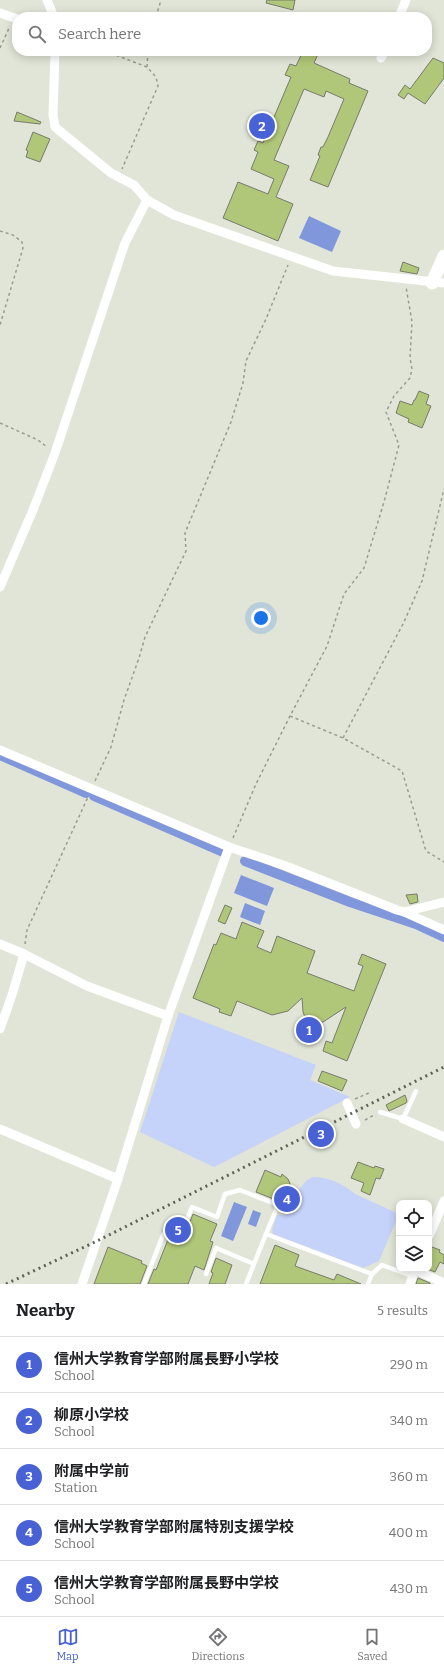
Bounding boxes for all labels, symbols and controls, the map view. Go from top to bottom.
search box [12,12,432,56]
icon: search [26,23,48,45]
text: Search here [58,25,141,43]
pin: 2 [249,111,275,141]
your location [251,608,271,628]
pin: 1 [296,1015,322,1045]
pin: 3 [308,1119,334,1149]
pin: 4 [274,1184,300,1214]
map controls [396,1200,432,1272]
button: locate [396,1200,432,1236]
pin: 5 [165,1215,191,1245]
button: layers [396,1236,432,1272]
text: Nearby [16,1300,75,1321]
text: 5 results [377,1303,428,1318]
text: 信州大学教育学部附属長野小学校 [54,1350,279,1368]
text: 1 [26,1357,32,1372]
text: 290 m [390,1357,428,1372]
text: School [54,1368,95,1383]
text: 柳原小学校 [54,1406,129,1424]
text: 2 [25,1413,33,1428]
text: 340 m [390,1413,428,1428]
text: School [54,1424,95,1439]
text: 附属中学前 [54,1462,129,1480]
text: 3 [25,1469,33,1484]
text: 360 m [390,1469,428,1484]
text: Station [54,1480,98,1495]
text: 信州大学教育学部附属特別支援学校 [54,1518,294,1536]
text: 4 [25,1525,33,1540]
text: 400 m [389,1525,428,1540]
text: School [54,1536,95,1551]
text: 信州大学教育学部附属長野中学校 [54,1574,279,1592]
text: 5 [25,1581,33,1596]
text: 430 m [390,1581,428,1596]
text: School [54,1592,95,1607]
tab: Map [56,1626,79,1663]
tab: Directions [192,1626,244,1663]
tab: Saved [357,1626,388,1663]

